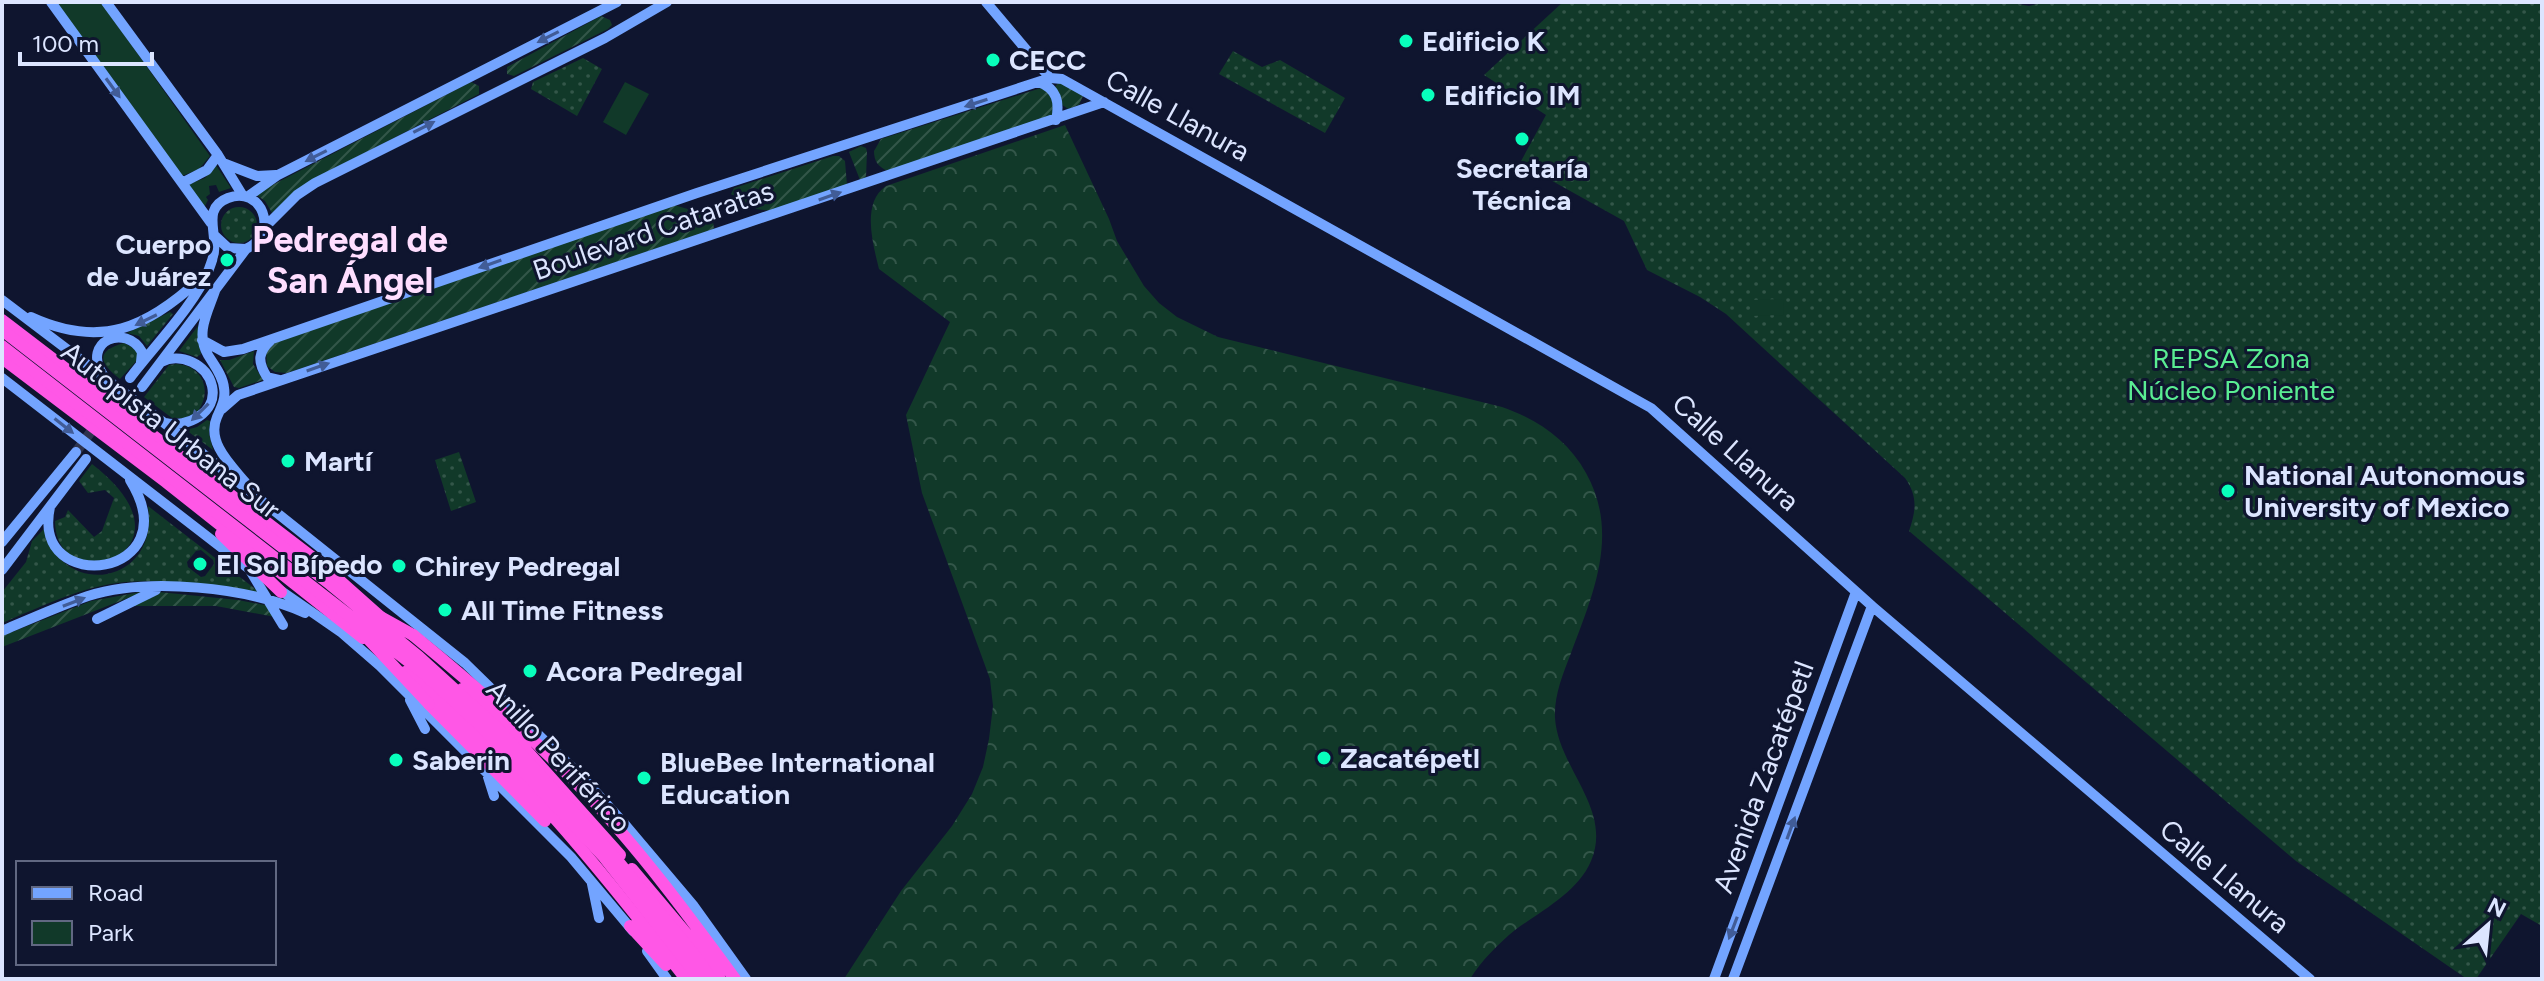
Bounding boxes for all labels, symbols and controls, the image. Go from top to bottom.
scale bar [20,16,152,66]
place label: Edificio K [1422,24,1545,58]
text: 100 m [32,29,99,58]
one-way arrow [536,31,559,44]
marker: Edificio K [1397,32,1415,50]
place label: CECC [1009,43,1086,77]
marker: CECC [984,51,1002,69]
street label: Calle Llanura [1100,62,1256,168]
one-way arrow [105,77,121,98]
place label: Edificio IM [1444,78,1580,112]
marker: Edificio IM [1419,86,1437,104]
one-way arrow [964,97,988,109]
one-way arrow [413,121,436,134]
marker: Secretaría Técnica [1513,130,1531,148]
one-way arrow [305,149,328,162]
place label: Secretaría Técnica [1456,151,1588,217]
street label: Boulevard Cataratas [528,173,778,287]
one-way arrow [818,189,842,201]
district label: Pedregal de San Ángel [252,218,448,302]
place label: Cuerpo de Juárez [87,227,211,293]
marker: Cuerpo de Juárez [218,251,236,269]
one-way arrow [478,258,502,270]
one-way arrow [134,313,157,327]
street label: Autopista Urbana Sur [55,334,288,526]
park label: REPSA Zona Núcleo Poniente [2127,341,2335,407]
one-way arrow [306,361,330,373]
street label: Calle Llanura [1666,386,1806,518]
one-way arrow [191,403,210,421]
one-way arrow [54,418,74,434]
place label: Martí [304,444,374,478]
marker: Martí [279,452,297,470]
place label: National Autonomous University of Mexico [2244,458,2525,524]
marker: National Autonomous University of Mexico [2219,482,2237,500]
place label: El Sol Bípedo [216,547,383,581]
place label: Chirey Pedregal [415,549,620,583]
marker: El Sol Bípedo [191,555,209,573]
marker: Chirey Pedregal [390,557,408,575]
place label: All Time Fitness [461,593,663,627]
one-way arrow [62,595,86,608]
marker: All Time Fitness [436,601,454,619]
place label: Acora Pedregal [546,654,743,688]
street label: Avenida Zacatépetl [1705,657,1821,897]
marker: Acora Pedregal [521,662,539,680]
street label: Anillo Periférico [480,672,638,840]
place label: Zacatépetl [1340,741,1480,775]
place label: Saberin [412,743,510,777]
place label: BlueBee International Education [660,745,935,811]
marker: Zacatépetl [1315,749,1333,767]
marker: Saberin [387,751,405,769]
marker: BlueBee International Education [635,769,653,787]
street label: Calle Llanura [2153,812,2297,940]
one-way arrow [1785,816,1798,840]
legend [16,861,276,965]
text: Road [88,878,143,907]
north arrow [2448,885,2528,965]
text: N [2483,892,2511,924]
one-way arrow [1726,916,1739,940]
text: Park [88,918,134,947]

